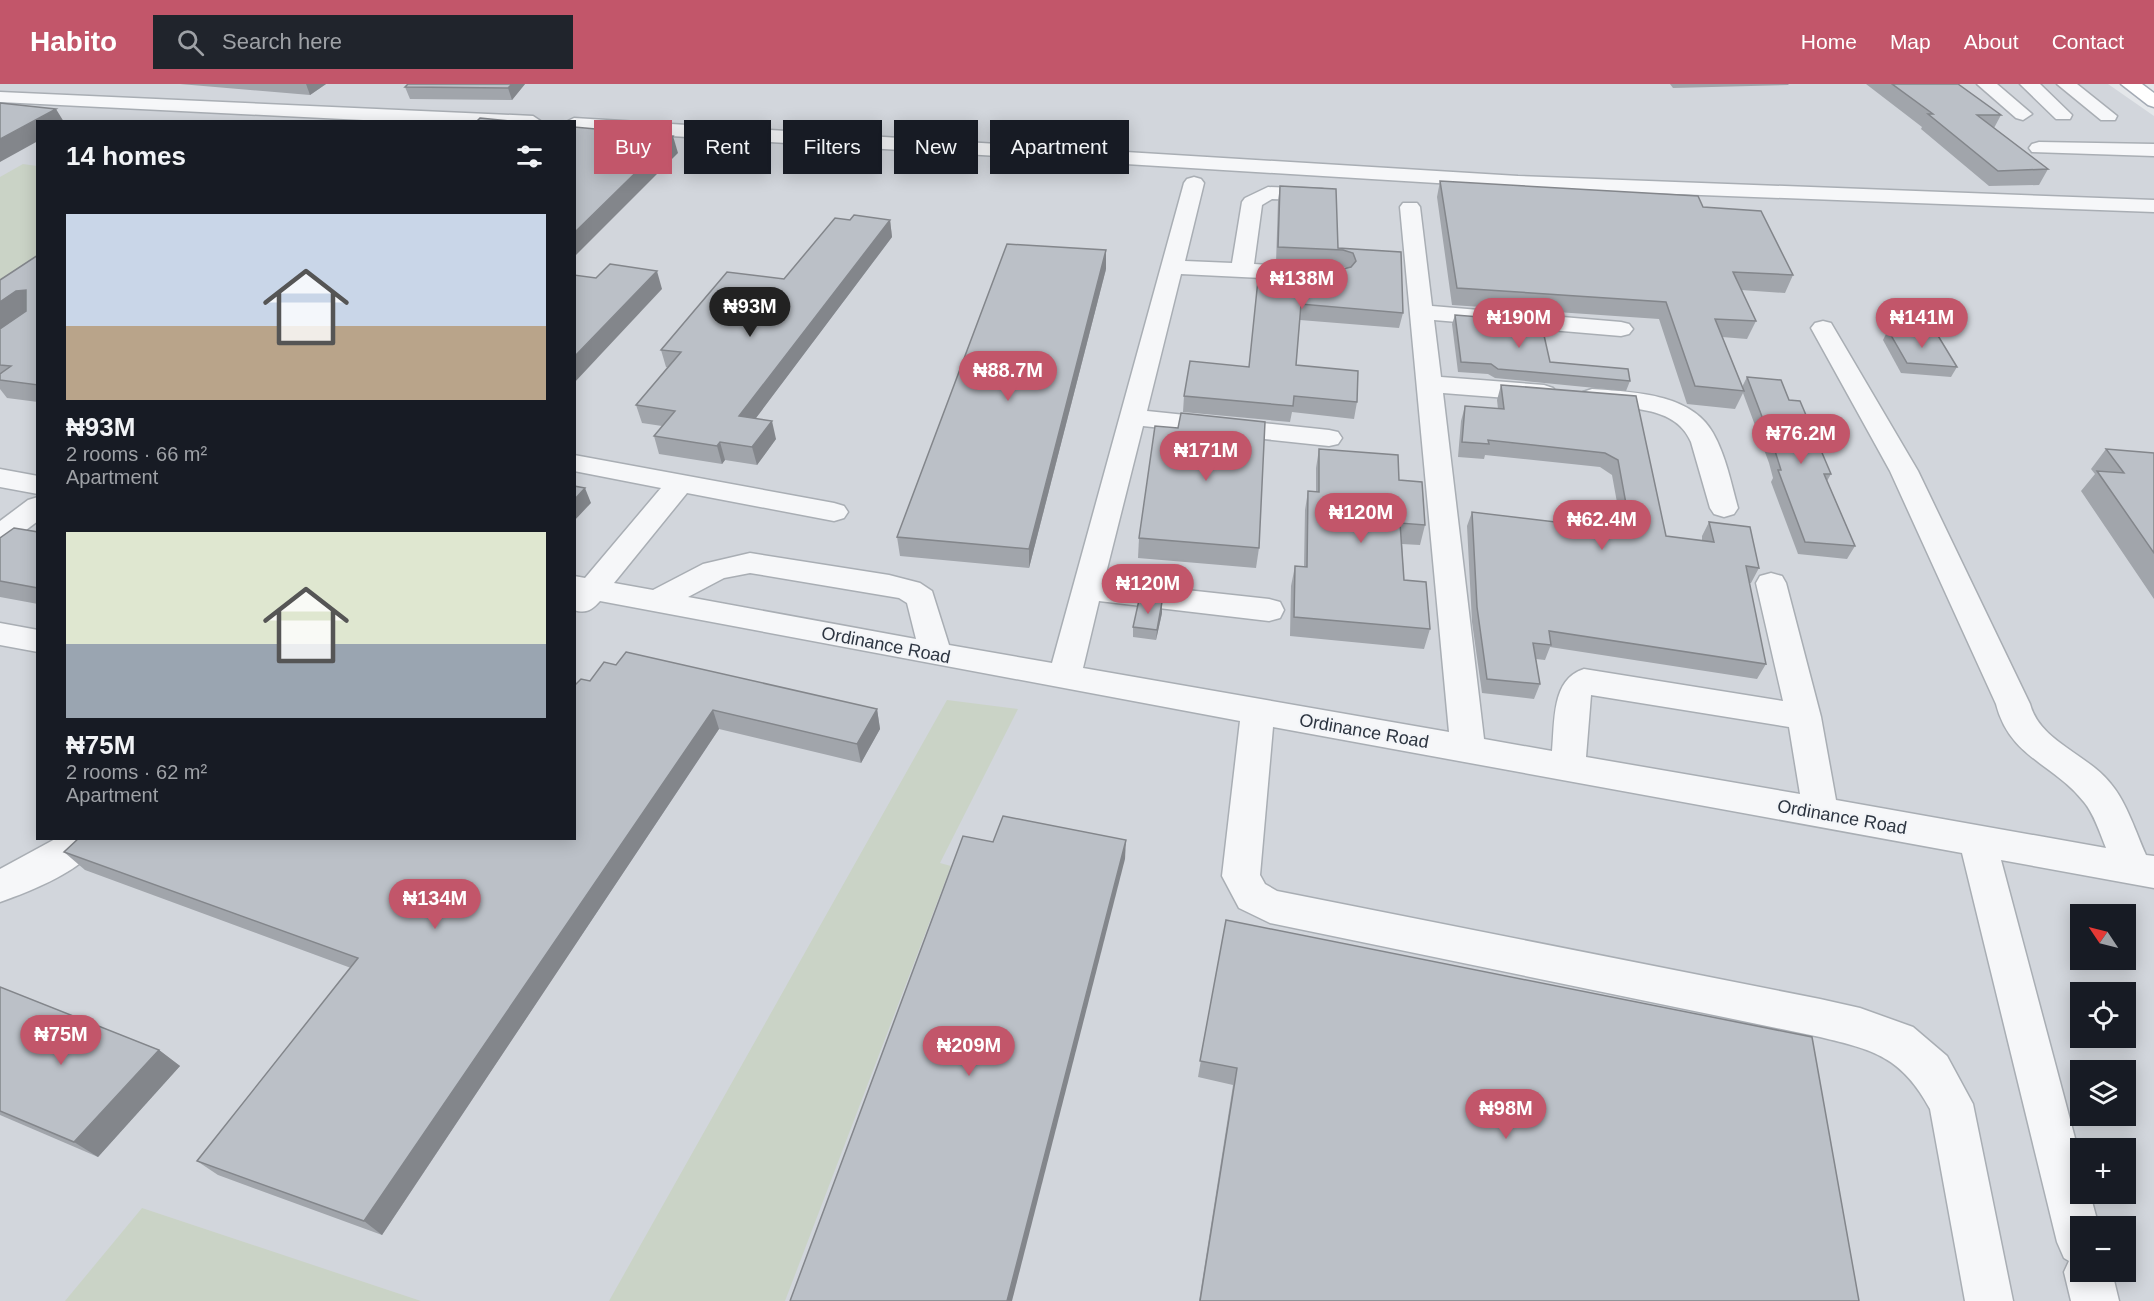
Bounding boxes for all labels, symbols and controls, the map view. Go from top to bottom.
search box [153,15,573,69]
text: Habito [30,26,117,57]
icon: search [174,26,207,59]
text: Search here [222,29,342,54]
text: Home [1801,30,1857,53]
text: Map [1890,30,1931,53]
text: About [1964,30,2019,53]
text: Contact [2052,30,2124,53]
chip: Buy [594,120,672,174]
chip: Rent [684,120,771,174]
chip: Filters [783,120,882,174]
chip: New [894,120,978,174]
chip: Apartment [990,120,1129,174]
icon: filters [513,140,546,173]
text: 14 homes [66,141,186,171]
icon: home [252,253,360,361]
pin: ₦138M [1260,259,1344,310]
text: ₦138M [1270,267,1334,289]
pin: ₦93M [714,287,786,338]
text: ₦93M [723,295,777,317]
pin: ₦190M [1477,298,1561,349]
pin: ₦141M [1880,298,1964,349]
text: ₦190M [1487,306,1551,328]
text: ₦141M [1890,306,1954,328]
pin: ₦88.7M [959,351,1057,402]
text: ₦88.7M [973,359,1043,381]
text: ₦93M [66,412,135,442]
pin: ₦76.2M [1752,414,1850,465]
text: ₦76.2M [1766,422,1836,444]
pin: ₦171M [1164,431,1248,482]
text: ₦171M [1174,439,1238,461]
text: 2 rooms · 66 m² [66,443,207,465]
text: Apartment [66,466,158,488]
pin: ₦120M [1319,493,1403,544]
pin: ₦62.4M [1553,500,1651,551]
text: ₦120M [1329,501,1393,523]
text: ₦62.4M [1567,508,1637,530]
pin: ₦120M [1106,564,1190,615]
icon: home [252,571,360,679]
text: ₦120M [1116,572,1180,594]
street label: Ordinance Road [820,623,952,667]
street label: Ordinance Road [1298,710,1430,752]
text: ₦75M [66,730,135,760]
text: 2 rooms · 62 m² [66,761,207,783]
text: Apartment [66,784,158,806]
street label: Ordinance Road [1776,796,1908,838]
pin: ₦134M [393,879,477,930]
text: ₦134M [403,887,467,909]
north arrow [2070,904,2136,970]
map controls [2070,904,2136,1282]
button: locate [2070,982,2136,1048]
pin: ₦75M [25,1015,97,1066]
text: ₦75M [34,1023,88,1045]
pin: ₦209M [927,1026,1011,1077]
text: ₦209M [937,1034,1001,1056]
button: layers [2070,1060,2136,1126]
pin: ₦98M [1470,1089,1542,1140]
text: ₦98M [1479,1097,1533,1119]
button: + [2070,1138,2136,1204]
button: − [2070,1216,2136,1282]

